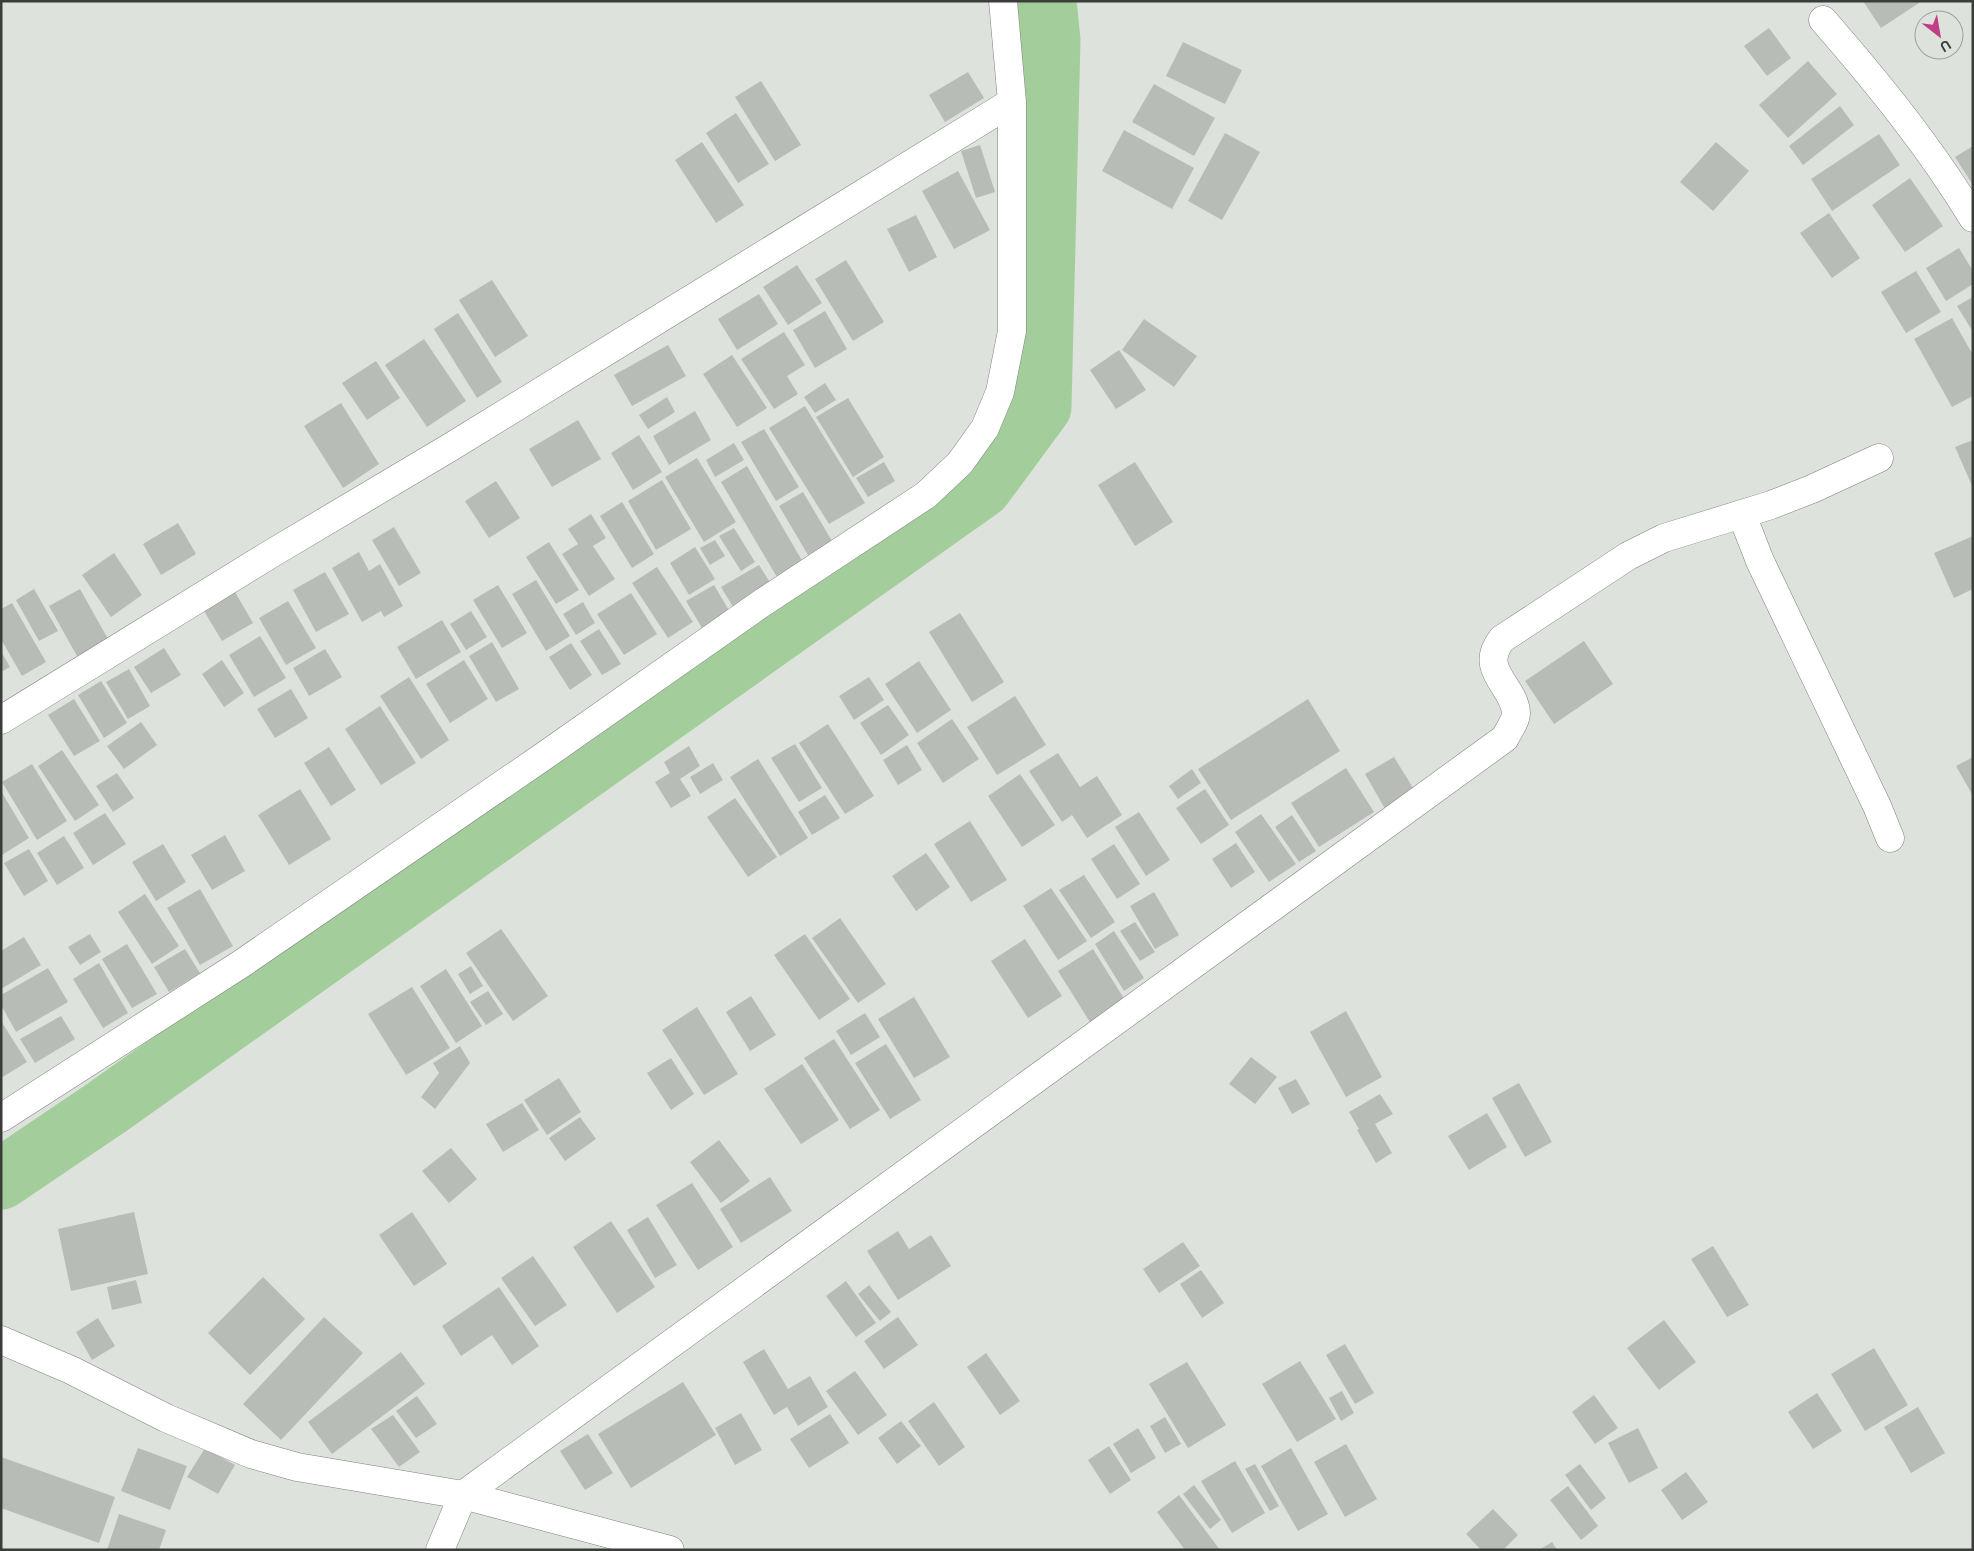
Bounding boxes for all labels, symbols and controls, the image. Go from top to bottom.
north arrow [1914,10,1964,60]
text: U [1937,36,1954,56]

